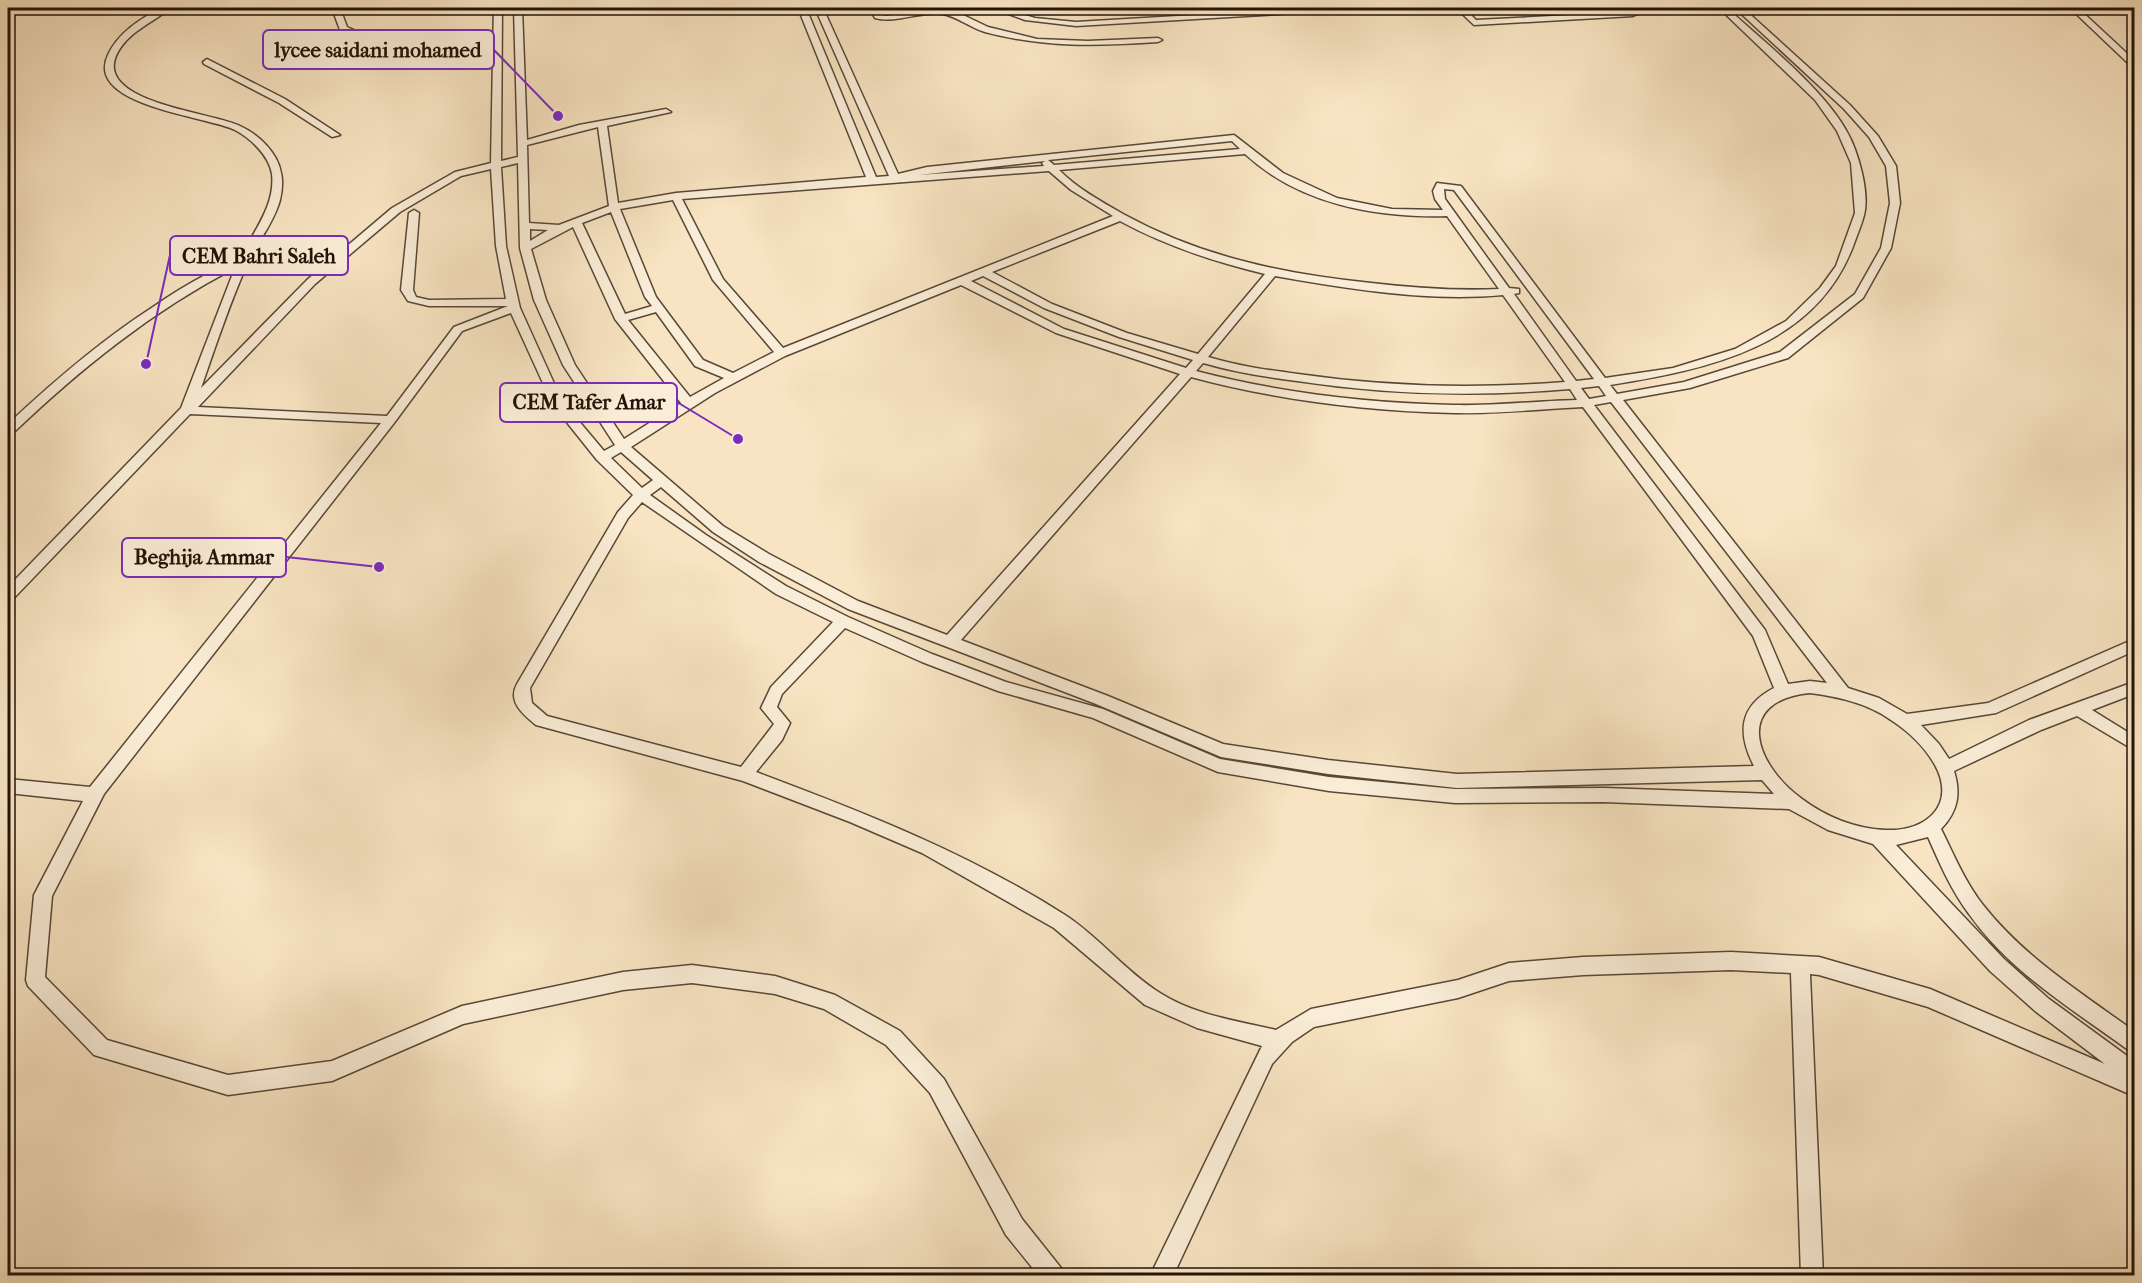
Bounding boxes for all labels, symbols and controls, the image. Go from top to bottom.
callout: lycee saidani mohamed [263,30,494,69]
text: lycee saidani mohamed [274,38,482,62]
callout: CEM Bahri Saleh [170,236,348,275]
text: CEM Bahri Saleh [182,244,336,268]
callout: CEM Tafer Amar [500,383,677,422]
text: CEM Tafer Amar [513,390,667,414]
callout: Beghija Ammar [122,538,286,577]
text: Beghija Ammar [134,545,275,569]

